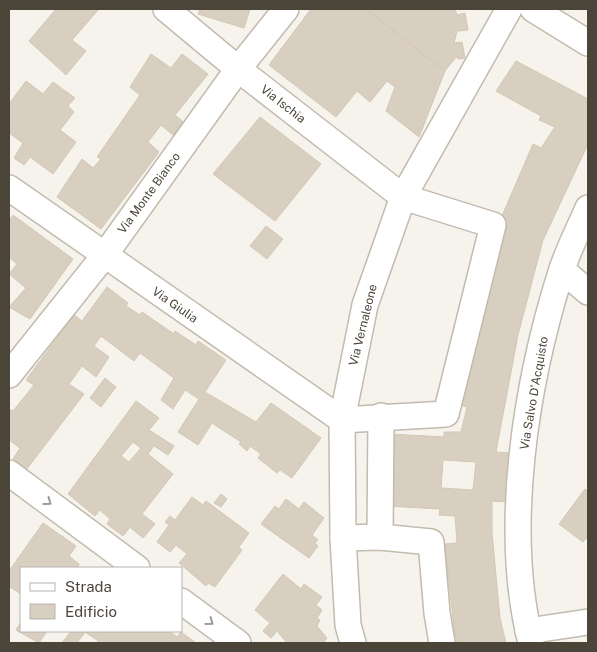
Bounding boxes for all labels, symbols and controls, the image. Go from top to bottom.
street label: Via Ischia [258,82,308,126]
street label: Via Monte Bianco [115,150,183,236]
street label: Via Vernaleone [346,283,380,367]
street label: Via Giulia [149,284,201,326]
street label: Via Salvo D'Acquisto [517,335,551,451]
one-way arrow [42,497,51,505]
legend [20,567,182,632]
text: Strada [65,578,112,595]
text: Edificio [65,603,117,620]
one-way arrow [204,616,214,625]

